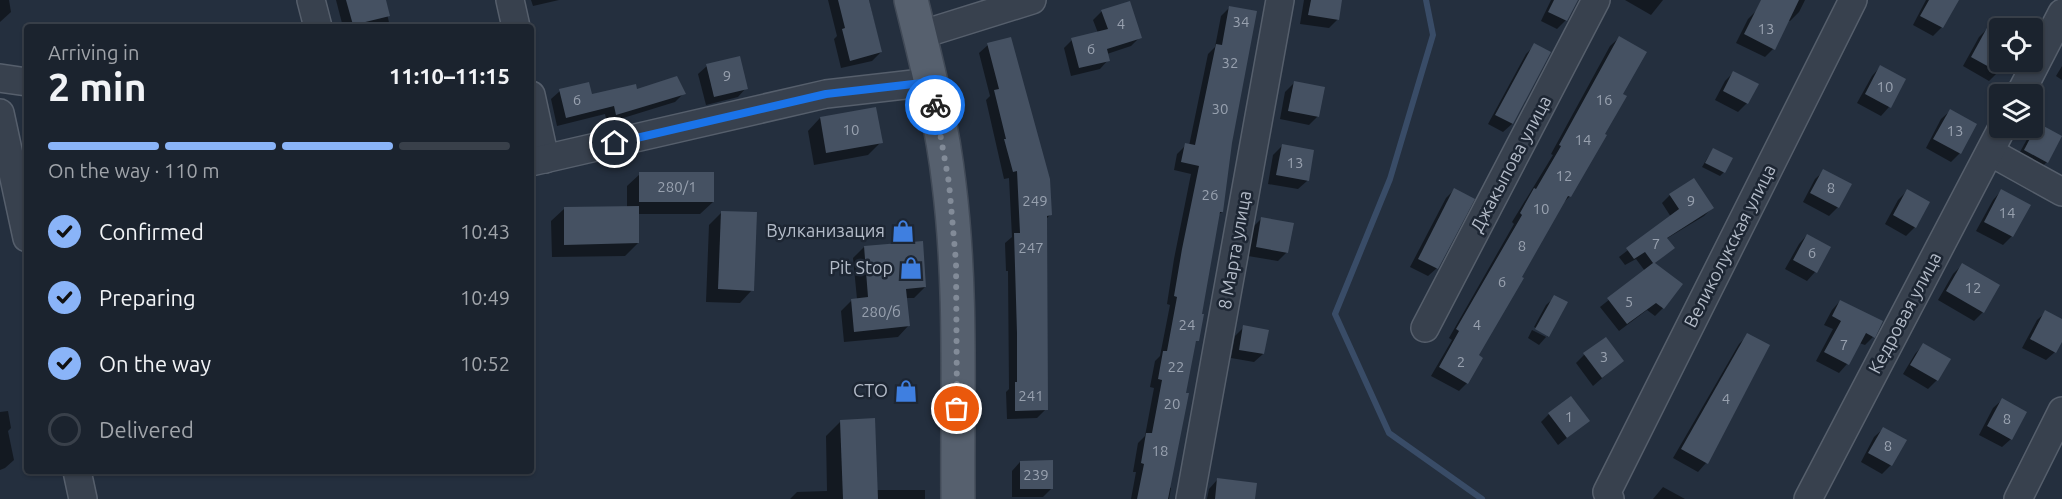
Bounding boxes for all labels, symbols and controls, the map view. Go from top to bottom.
house number: 34 [1233,13,1249,30]
house number: 4 [1117,15,1125,32]
map controls [1989,18,2043,138]
button: locate [1989,18,2043,72]
house number: 13 [1758,20,1774,37]
house number: 6 [1087,40,1095,57]
text: Arriving in [48,41,139,64]
house number: 32 [1222,54,1238,71]
text: 11:10–11:15 [389,63,510,88]
text: 2 min [48,65,147,108]
house number: 9 [723,67,731,84]
courier [905,75,965,135]
house number: 10 [1877,78,1893,95]
button: layers [1989,84,2043,138]
icon: bike [919,89,952,122]
house number: 6 [573,91,581,108]
house number: 16 [1596,91,1612,108]
street label: Джакыпова улица [1466,92,1555,235]
house number: 30 [1212,100,1228,117]
pin [589,117,640,168]
house number: 10 [843,121,859,138]
house number: 13 [1947,122,1963,139]
icon: home [598,126,631,159]
house number: 14 [1575,131,1591,148]
house number: 13 [1287,154,1303,171]
text: On the way · 110 m [48,159,220,182]
street label: Великолукская улица [1679,161,1779,330]
house number: 12 [1556,167,1572,184]
house number: 280/1 [657,178,697,195]
house number: 8 [1827,179,1835,196]
house number: 26 [1202,186,1218,203]
street label: 8 Марта улица [1214,189,1254,311]
house number: 249 [1022,192,1048,209]
house number: 9 [1687,192,1695,209]
house number: 10 [1533,200,1549,217]
house number: 14 [1999,204,2015,221]
icon: check [48,215,81,248]
shop icon: Вулканизация [890,218,916,244]
text: Confirmed [99,219,204,244]
text: 10:43 [460,220,510,243]
place label: Вулканизация [766,220,885,240]
house number: 7 [1652,235,1660,252]
house number: 8 [1518,237,1526,254]
house number: 247 [1018,239,1044,256]
house number: 6 [1808,244,1816,261]
street label: Кедровая улица [1864,248,1945,377]
shop icon: Pit Stop [898,255,924,281]
place label: Pit Stop [829,257,893,277]
house number: 6 [1498,273,1506,290]
house number: 12 [1965,279,1981,296]
icon: check [48,281,81,314]
text: Preparing [99,285,196,310]
text: 10:49 [460,286,510,309]
house number: 5 [1625,293,1633,310]
house number: 280/б [861,303,901,320]
house number: 24 [1179,316,1195,333]
house number: 4 [1473,316,1481,333]
house number: 7 [1840,336,1848,353]
icon: check [48,347,81,380]
house number: 3 [1600,348,1608,365]
text: On the way [99,351,211,376]
text: 10:52 [460,352,510,375]
house number: 2 [1457,353,1465,370]
house number: 22 [1168,358,1184,375]
shop icon: СТО [893,378,919,404]
place label: СТО [853,380,888,400]
pin [931,383,982,434]
house number: 241 [1018,387,1044,404]
house number: 4 [1722,390,1730,407]
icon: bag [940,392,973,425]
house number: 20 [1164,395,1180,412]
house number: 1 [1565,408,1573,425]
house number: 8 [2003,410,2011,427]
text: Delivered [99,417,194,442]
house number: 8 [1884,437,1892,454]
house number: 18 [1152,442,1168,459]
house number: 239 [1023,466,1049,483]

